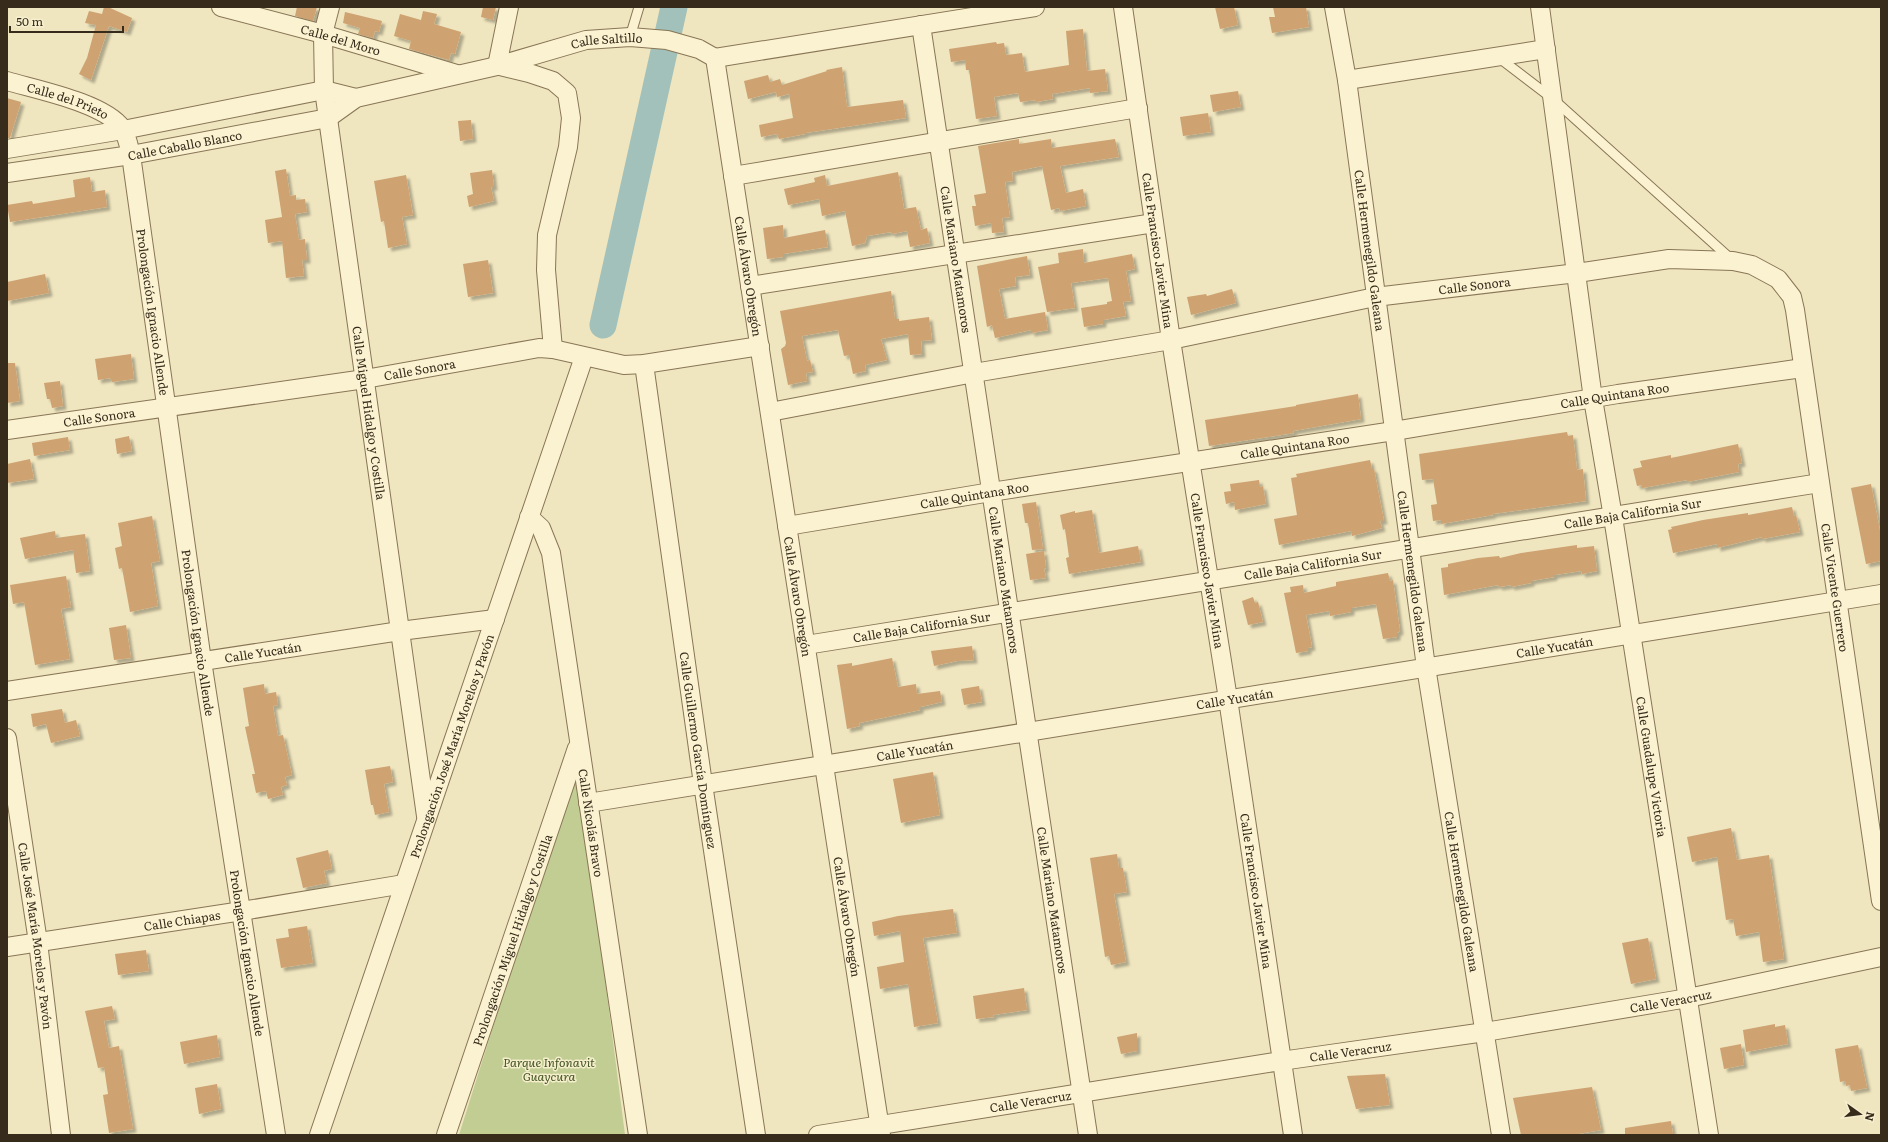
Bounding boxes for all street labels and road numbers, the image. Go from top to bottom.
street label: Calle del Moro [299,19,383,60]
street label: Calle Saltillo [568,28,643,53]
street label: Calle del Prieto [25,78,113,123]
street label: Calle Caballo Blanco [126,125,243,164]
street label: Calle Hermenegildo Galeana [1350,169,1390,333]
street label: Calle Francisco Javier Mina [1138,171,1178,330]
street label: Calle Mariano Matamoros [936,185,976,335]
street label: Calle Álvaro Obregón [731,215,767,338]
street label: Prolongación Ignacio Allende [132,227,174,397]
street label: Calle Sonora [1437,272,1512,298]
street label: Calle Miguel Hidalgo y Costilla [348,325,391,501]
street label: Calle Sonora [382,354,457,384]
street label: Calle Quintana Roo [1559,378,1670,412]
street label: Calle Sonora [62,403,137,431]
street label: Calle Quintana Roo [1239,429,1350,463]
street label: Calle Quintana Roo [919,477,1030,513]
street label: Calle Hermenegildo Galeana [1393,490,1433,654]
street label: Calle Francisco Javier Mina [1186,492,1229,650]
street label: Calle Baja California Sur [1562,493,1703,533]
street label: Calle Mariano Matamoros [985,505,1024,655]
street label: Calle Vicente Guerrero [1817,522,1854,653]
street label: Calle Álvaro Obregón [780,535,816,658]
street label: Calle Baja California Sur [1242,544,1383,584]
street label: Prolongación Ignacio Allende [177,548,219,717]
street label: Calle Baja California Sur [851,607,992,646]
street label: Prolongación José María Morelos y Pavón [405,631,498,860]
street label: Calle Yucatán [1515,632,1594,662]
street label: Calle Yucatán [223,637,303,667]
street label: Calle Guillermo García Domínguez [676,651,722,850]
street label: Calle Yucatán [1195,683,1274,714]
street label: Calle Guadalupe Victoria [1632,695,1672,839]
street label: Calle Yucatán [875,735,955,765]
street label: Calle Nicolás Bravo [574,767,608,878]
street label: Calle Hermenegildo Galeana [1440,810,1484,974]
street label: Calle Francisco Javier Mina [1236,812,1277,970]
street label: Calle Mariano Matamoros [1033,826,1073,975]
street label: Prolongación Miguel Hidalgo y Costilla [468,831,556,1048]
street label: Calle José María Morelos y Pavón [14,841,57,1030]
street label: Calle Álvaro Obregón [829,855,866,978]
street label: Prolongación Ignacio Allende [226,868,269,1038]
street label: Calle Chiapas [142,905,222,935]
street label: Calle Veracruz [1628,984,1713,1017]
street label: Calle Veracruz [1308,1036,1393,1066]
street label: Calle Veracruz [988,1086,1073,1116]

